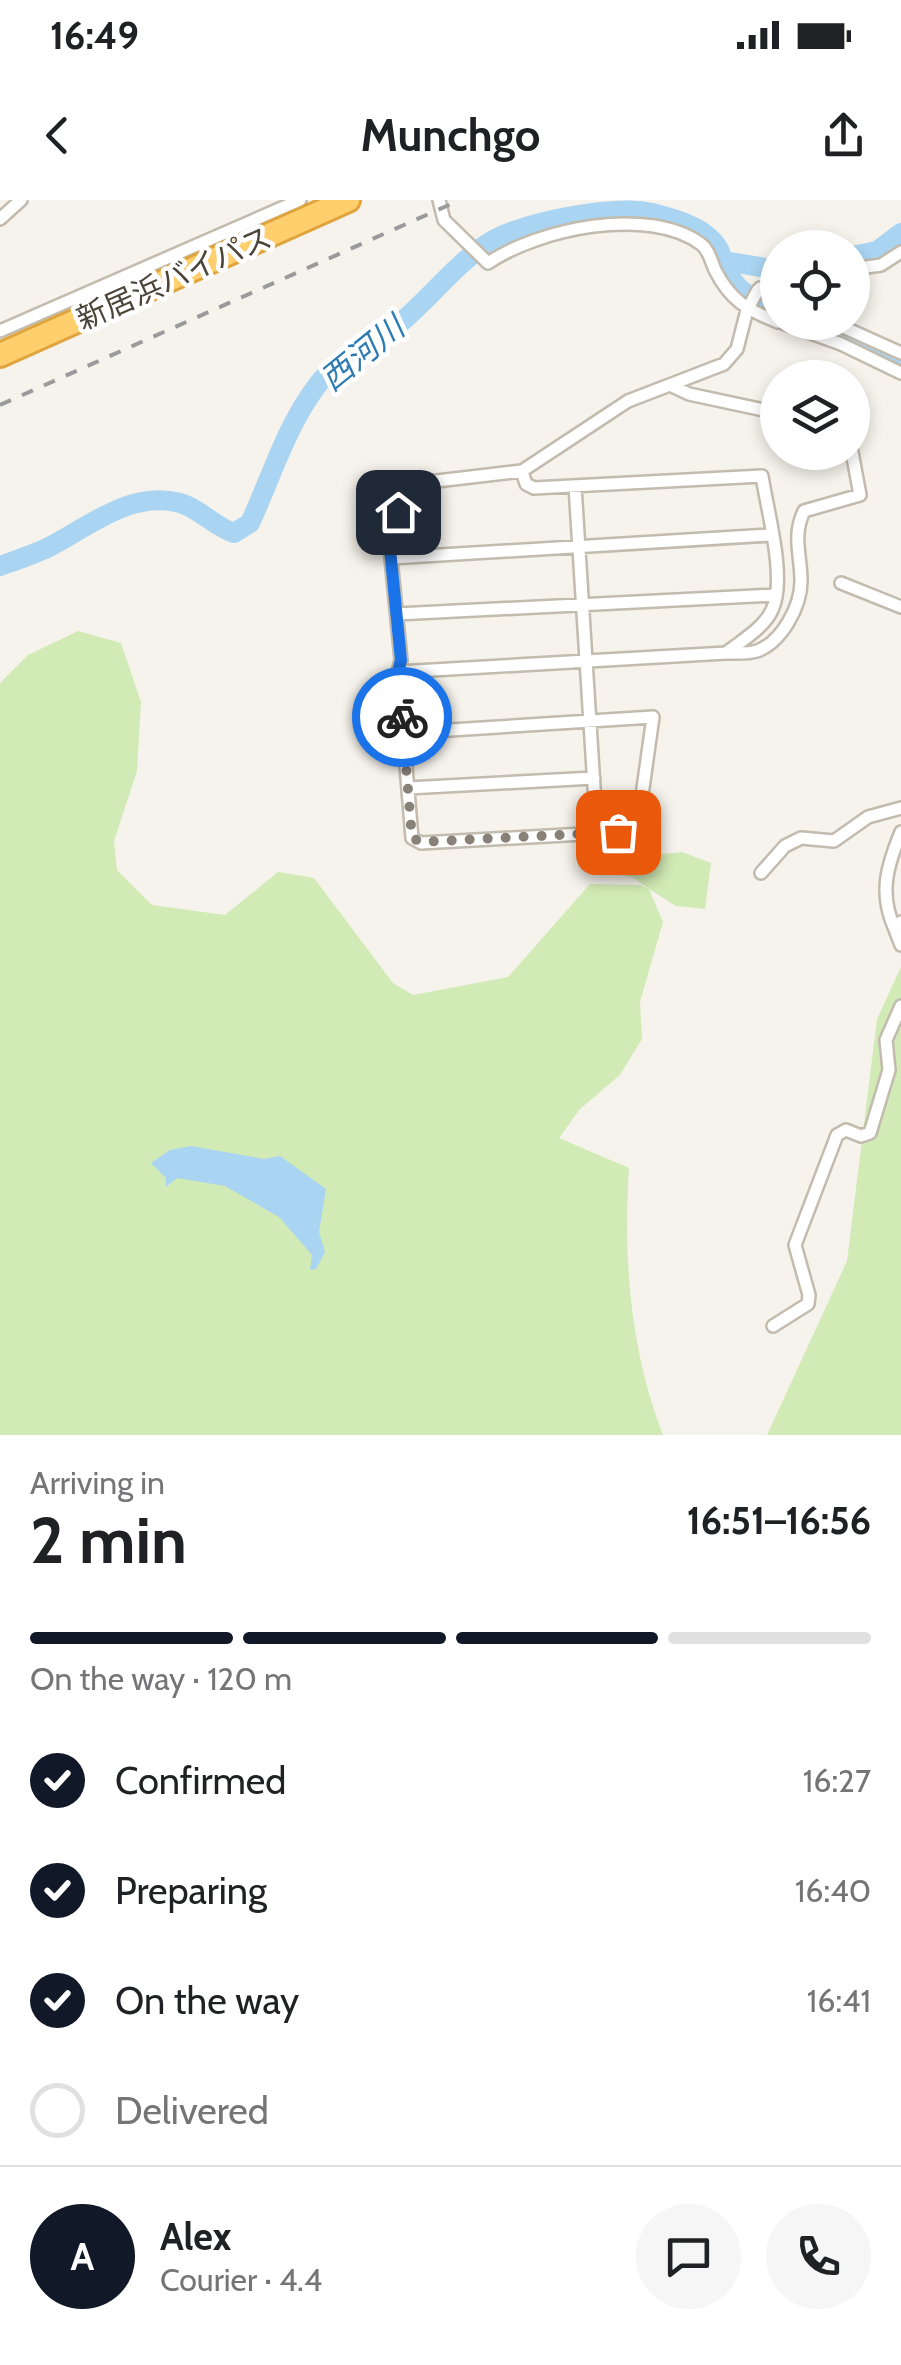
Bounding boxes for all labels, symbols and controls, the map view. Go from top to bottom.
text: 16:49 [50,12,139,59]
icon: back [30,108,85,163]
text: Munchgo [361,108,540,162]
icon: share [816,108,871,163]
street label: 新居浜バイパス [71,219,277,337]
map controls [760,230,870,470]
button: locate [760,230,870,340]
water label: 西河川 [312,306,414,398]
button: layers [760,360,870,470]
pin [356,470,441,555]
icon: home [371,485,426,540]
courier [352,667,452,767]
icon: bike [375,690,430,745]
pin [576,790,661,875]
icon: bag [591,805,646,860]
text: Arriving in [30,1463,165,1502]
text: 16:51–16:56 [687,1497,871,1544]
text: 2 min [30,1500,187,1579]
text: On the way · 120 m [30,1659,292,1698]
icon: check [30,1753,85,1808]
text: Confirmed [115,1757,286,1804]
text: 16:27 [803,1761,871,1800]
icon: check [30,1863,85,1918]
text: Preparing [115,1867,267,1914]
text: 16:40 [795,1871,871,1910]
icon: check [30,1973,85,2028]
text: On the way [115,1977,299,2024]
text: 16:41 [807,1981,871,2020]
text: Delivered [115,2087,269,2134]
button: chat [636,2204,741,2309]
button: phone [766,2204,871,2309]
text: Alex [160,2213,231,2260]
text: A [71,2233,94,2280]
text: Courier · 4.4 [160,2260,322,2299]

